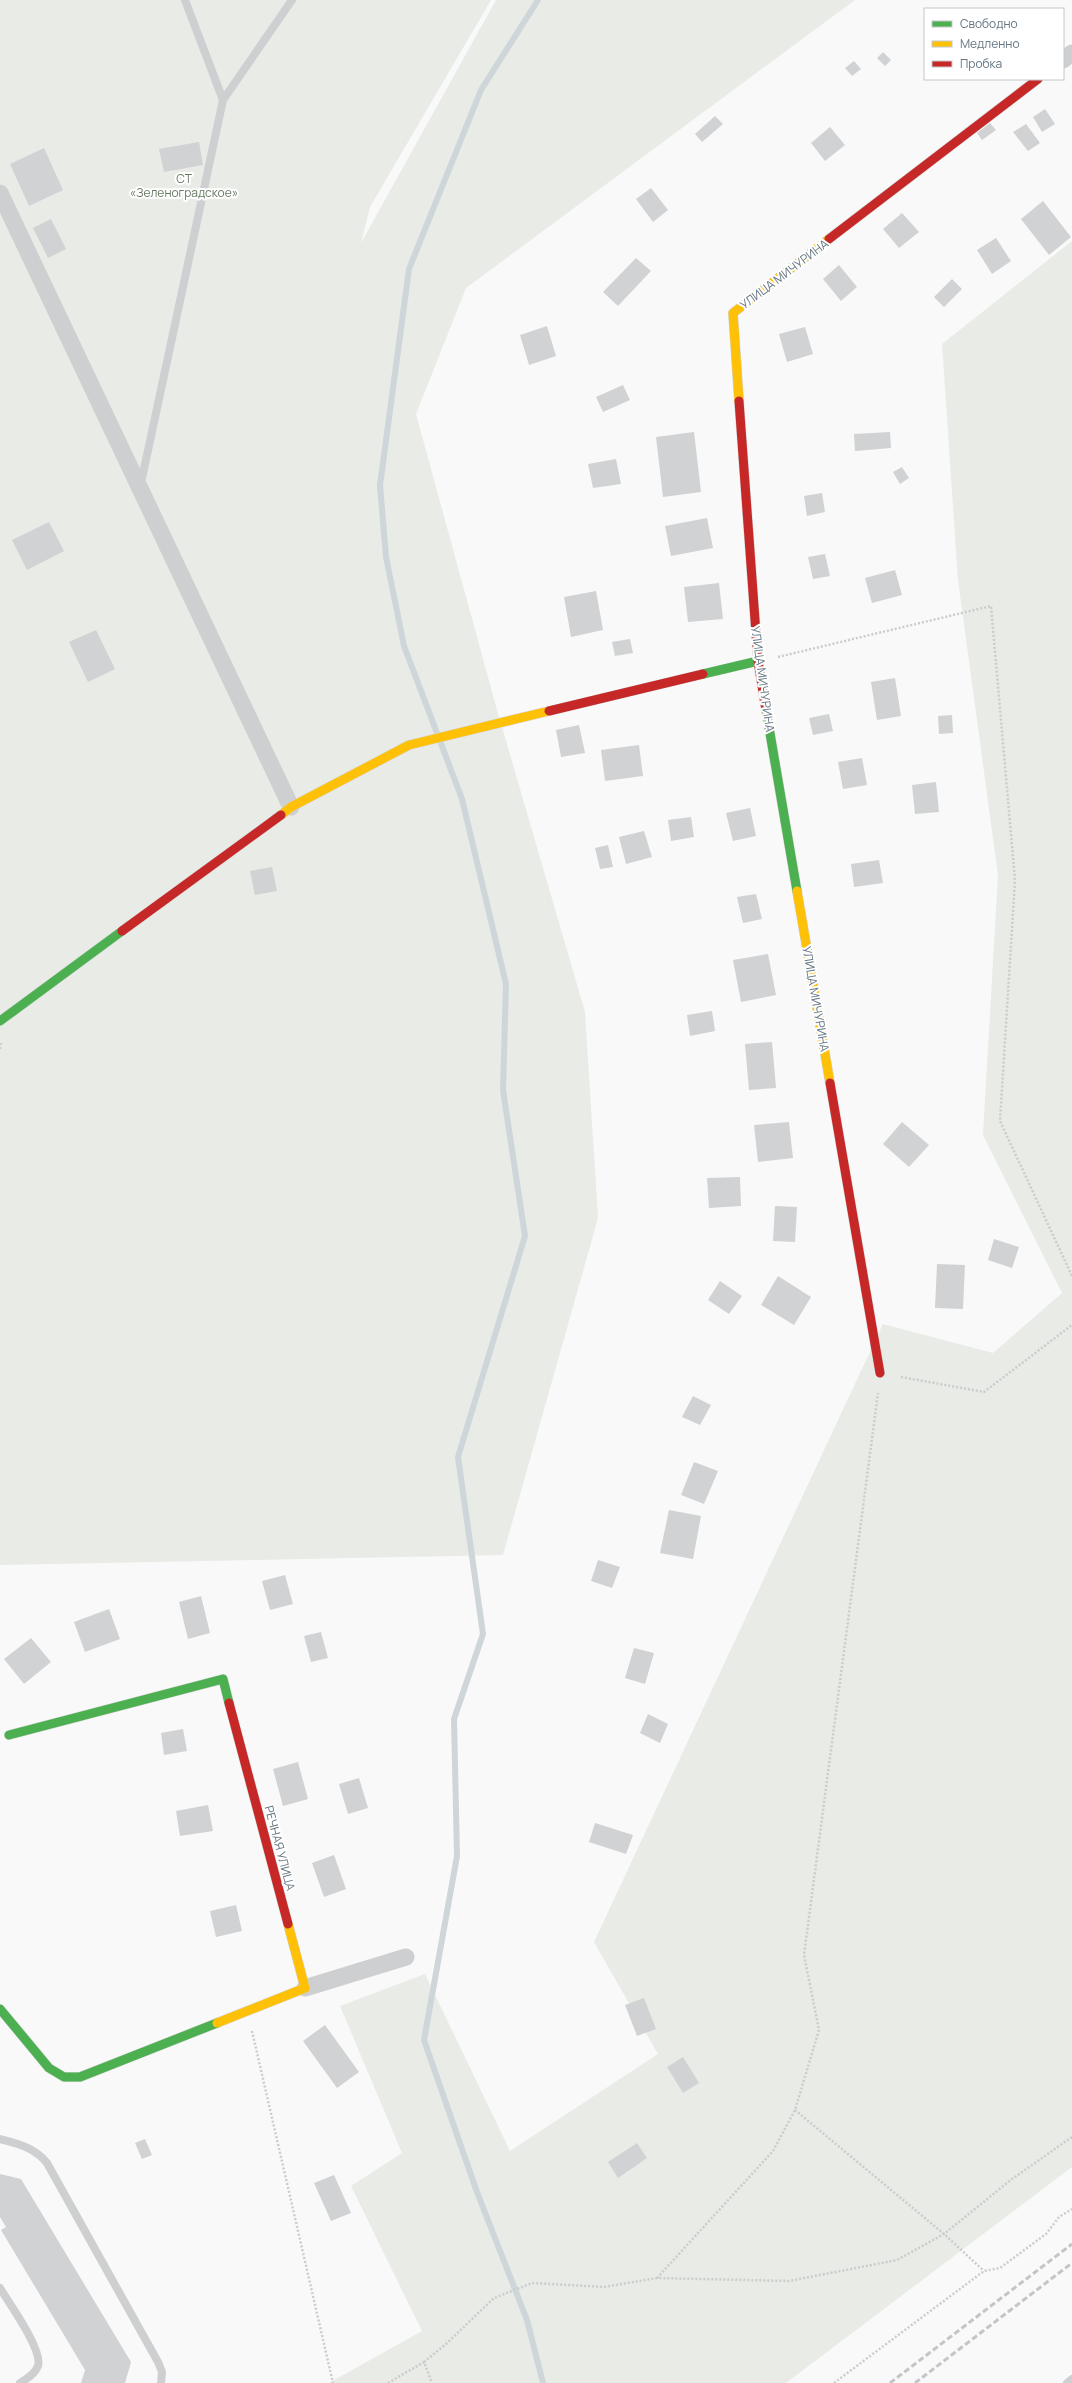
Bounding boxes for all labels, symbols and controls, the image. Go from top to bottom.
legend [924,8,1064,80]
text: Свободно [960,15,1018,32]
text: Медленно [960,35,1020,52]
text: Пробка [960,55,1002,72]
park label: СТ «Зеленоградское» [130,170,238,201]
street label: УЛИЦА МИЧУРИНА [736,235,832,313]
street label: УЛИЦА МИЧУРИНА [747,625,779,733]
street label: УЛИЦА МИЧУРИНА [798,945,834,1053]
street label: РЕЧНАЯ УЛИЦА [261,1804,300,1893]

